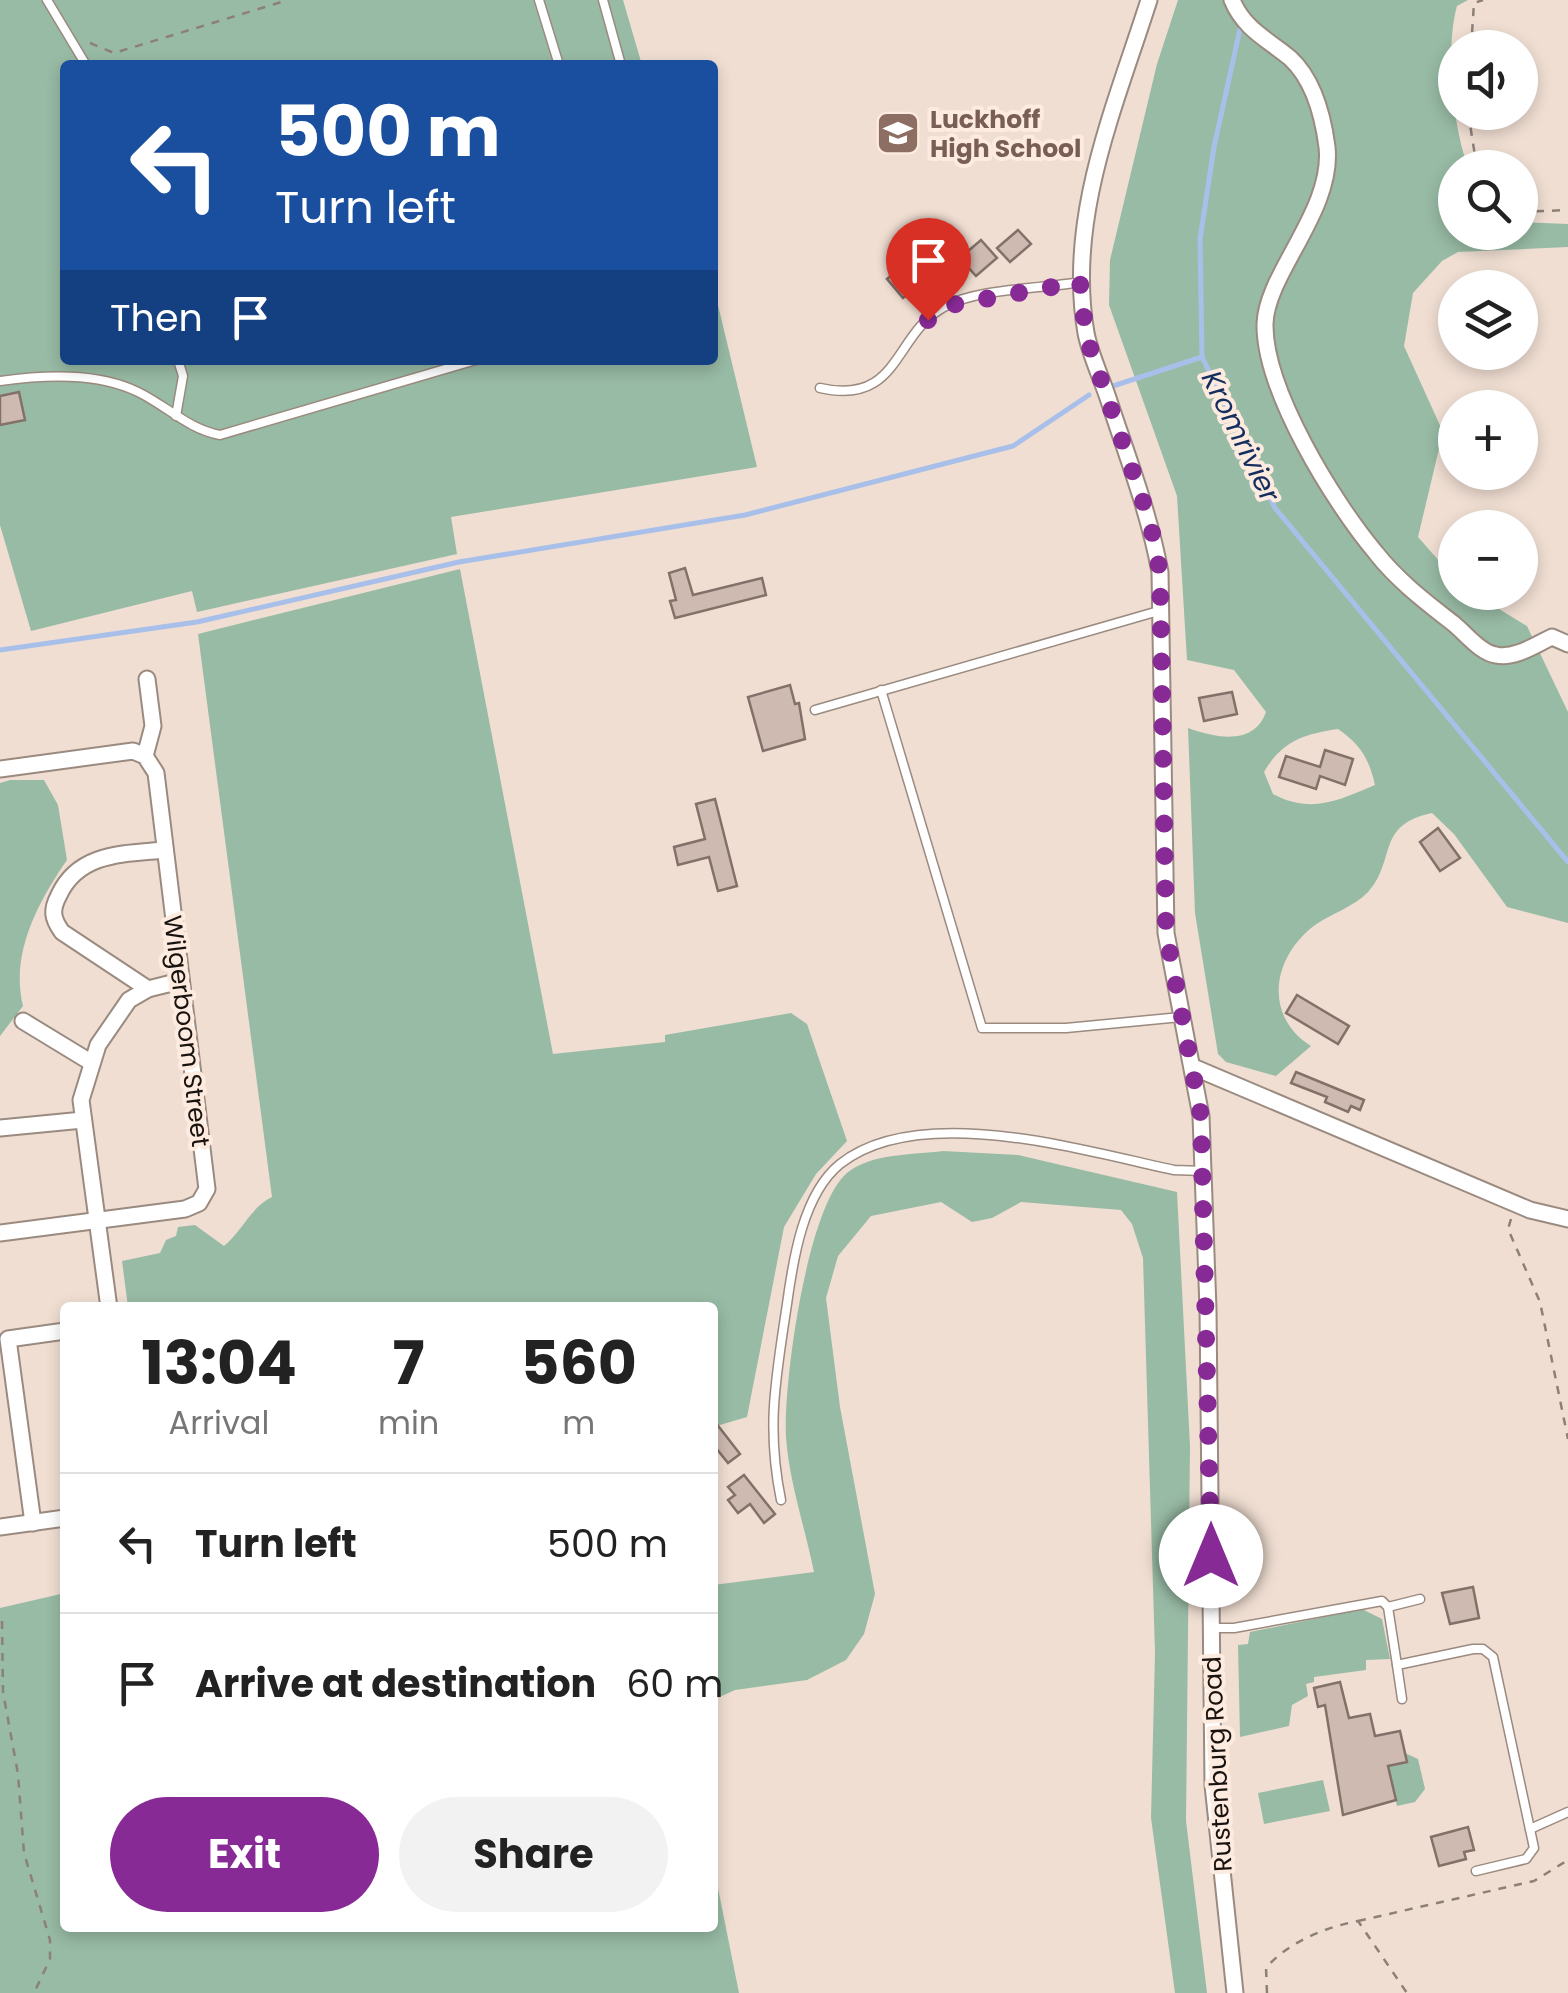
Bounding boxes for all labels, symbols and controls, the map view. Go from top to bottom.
map controls [1438,30,1538,610]
button: sound [1438,30,1538,130]
text: 500 m [275,82,501,181]
icon: left [110,100,240,230]
place label: Luckhoff High School [930,102,1081,166]
school or university icon: Luckhoff High School [875,110,921,156]
button: search [1438,150,1538,250]
text: Turn left [275,176,456,239]
pin [886,218,971,321]
icon: arrive [901,233,956,288]
button: layers [1438,270,1538,370]
icon: arrive [223,290,278,345]
text: Then [110,291,203,344]
water label: Kromrivier [1192,364,1289,509]
button: + [1438,390,1538,490]
button: − [1438,510,1538,610]
street label: Wilgerboom Street [155,913,218,1149]
text: 13:04 [141,1321,297,1405]
text: 7 [393,1321,425,1405]
text: 560 [520,1321,637,1405]
text: Arrival [169,1400,269,1445]
text: min [378,1400,439,1445]
text: m [562,1400,595,1445]
position arrow [1159,1504,1263,1608]
icon: left [110,1516,165,1571]
text: Turn left [195,1517,357,1570]
text: 500 m [547,1517,668,1570]
street label: Rustenburg Road [1194,1655,1241,1873]
icon: arrive [110,1656,165,1711]
text: Arrive at destination [195,1657,596,1710]
text: 60 m [626,1657,724,1710]
button: Exit [110,1797,379,1912]
button: Share [399,1797,668,1912]

